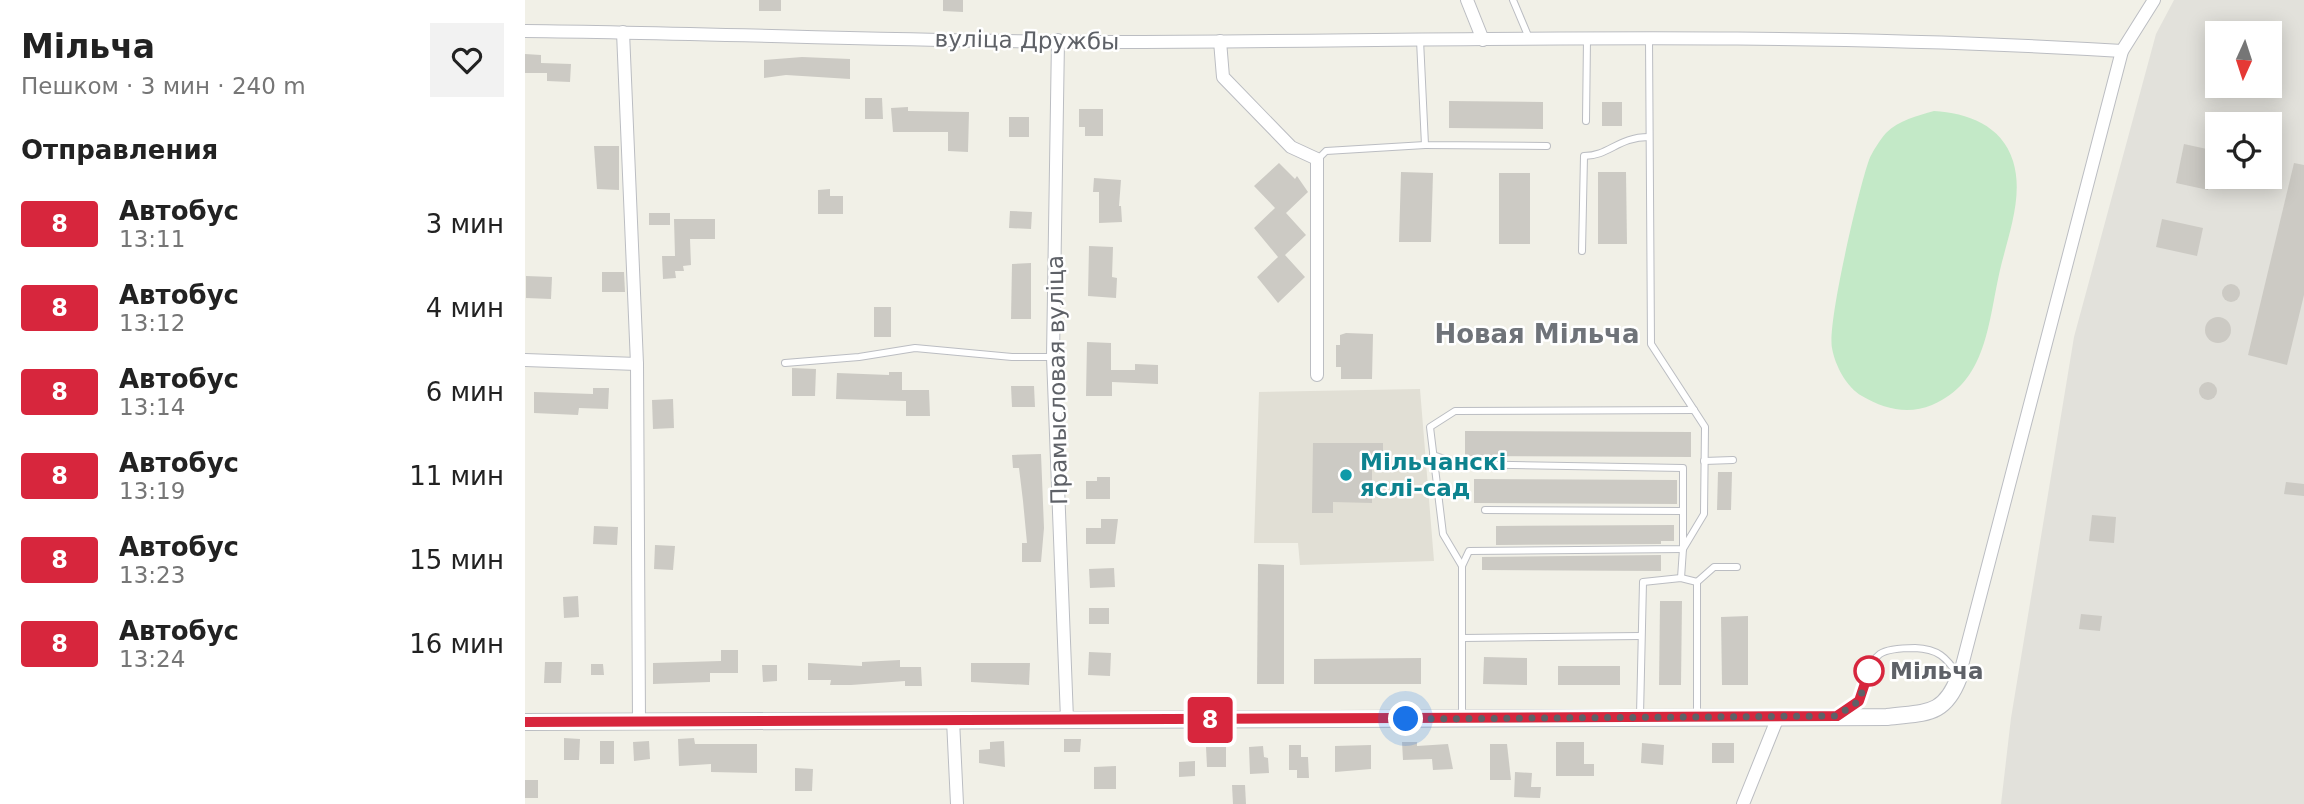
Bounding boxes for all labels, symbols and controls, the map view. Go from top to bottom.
north arrow [2205,21,2282,98]
map controls [2205,21,2282,189]
button: heart [430,23,504,97]
street label: вуліца Дружбы [935,25,1119,55]
text: Мільча [21,27,155,66]
text: Пешком · 3 мин · 240 m [21,73,306,99]
button: locate [2205,112,2282,189]
text: Отправления [21,135,218,165]
text: Автобус [119,196,239,226]
text: 3 мин [426,209,504,239]
text: 8 [51,210,68,238]
text: 13:11 [119,226,185,252]
street label: Прамысловая вуліца [1042,255,1072,505]
text: Автобус [119,280,239,310]
text: 4 мин [426,293,504,323]
text: 8 [51,294,68,322]
text: 13:12 [119,310,185,336]
district label: Новая Мільча [1434,319,1640,349]
text: Автобус [119,364,239,394]
text: 6 мин [426,377,504,407]
text: 8 [51,378,68,406]
text: 13:14 [119,394,185,420]
text: Автобус [119,448,239,478]
place label: Мільчанскі яслі-сад [1360,449,1507,501]
text: 11 мин [409,461,504,491]
text: 8 [51,462,68,490]
marker: Мільчанскі яслі-сад [1338,467,1354,483]
text: 13:19 [119,478,185,504]
text: Автобус [119,532,239,562]
text: 15 мин [409,545,504,575]
text: 8 [51,546,68,574]
text: 13:23 [119,562,185,588]
text: Автобус [119,616,239,646]
text: 16 мин [409,629,504,659]
text: 8 [51,630,68,658]
text: 13:24 [119,646,185,672]
marker: Мільча [1854,656,1884,686]
place label: Мільча [1890,658,1983,684]
line badge: 8 [1187,697,1233,743]
your location [1388,701,1423,736]
text: 8 [1202,706,1218,734]

